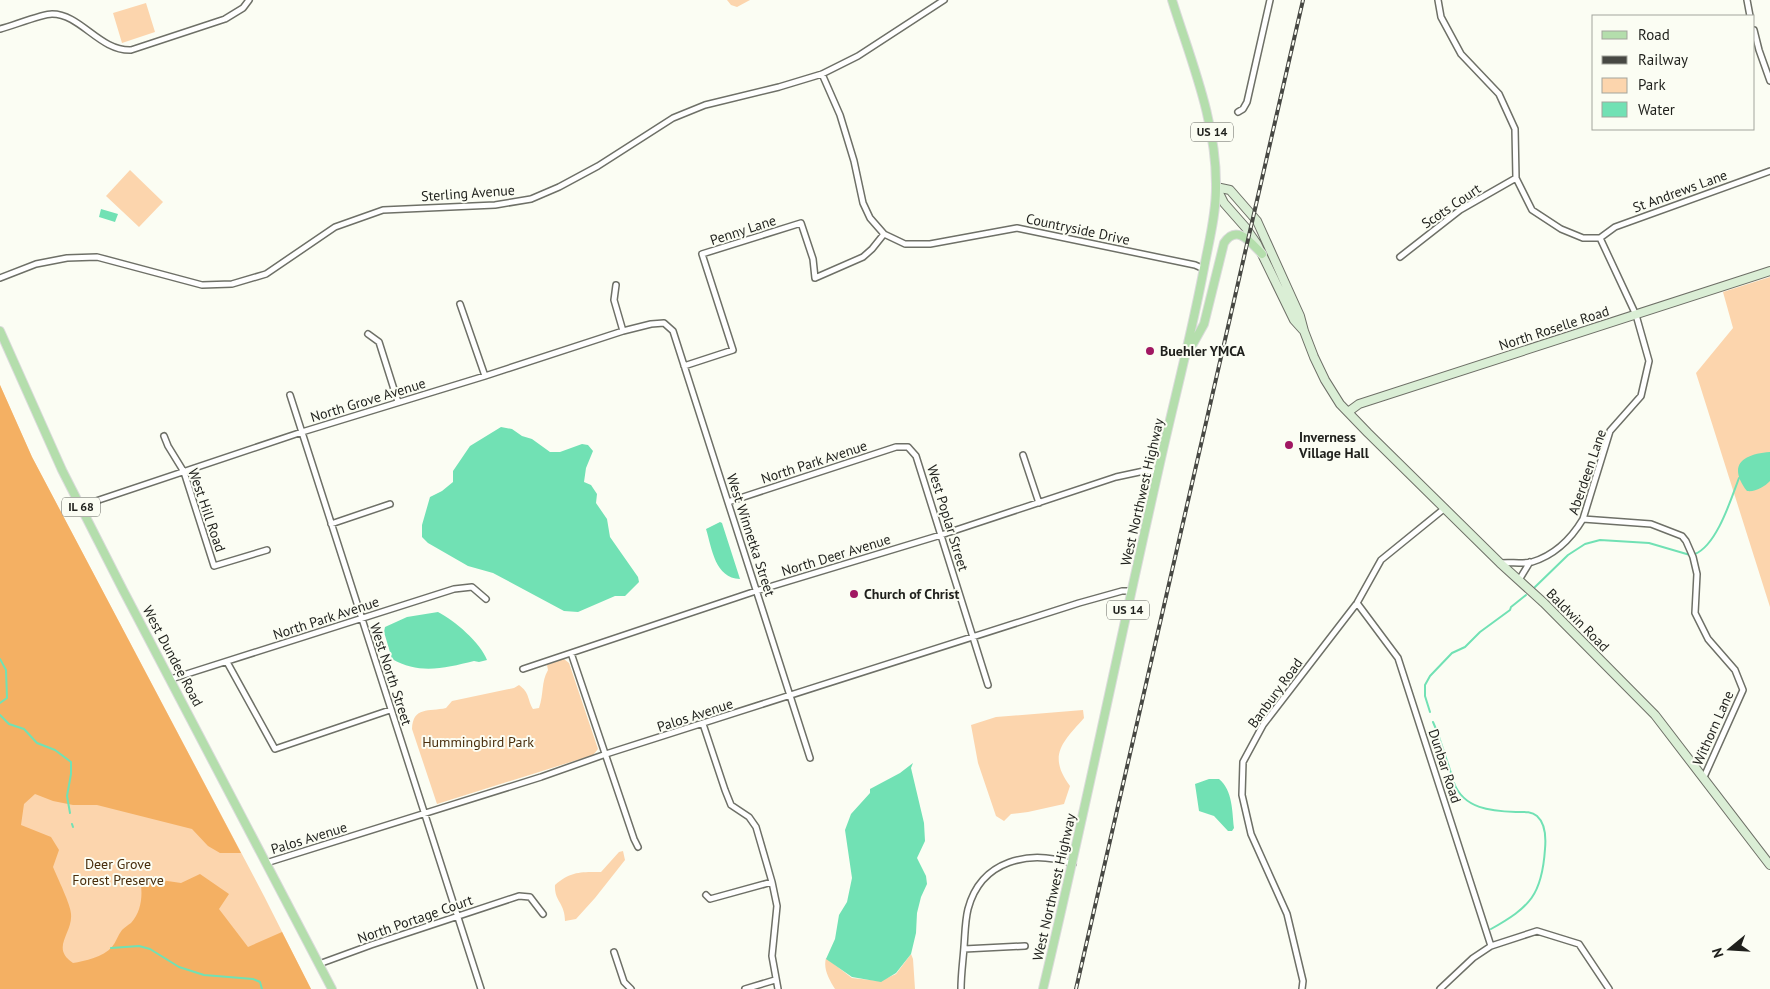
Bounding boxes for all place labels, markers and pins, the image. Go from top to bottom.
place label: Buehler YMCA [1160,342,1246,360]
marker: Buehler YMCA [1144,345,1156,357]
place label: Inverness Village Hall [1298,428,1370,462]
marker: Inverness Village Hall [1283,439,1295,451]
place label: Church of Christ [864,585,959,603]
marker: Church of Christ [848,588,860,600]

